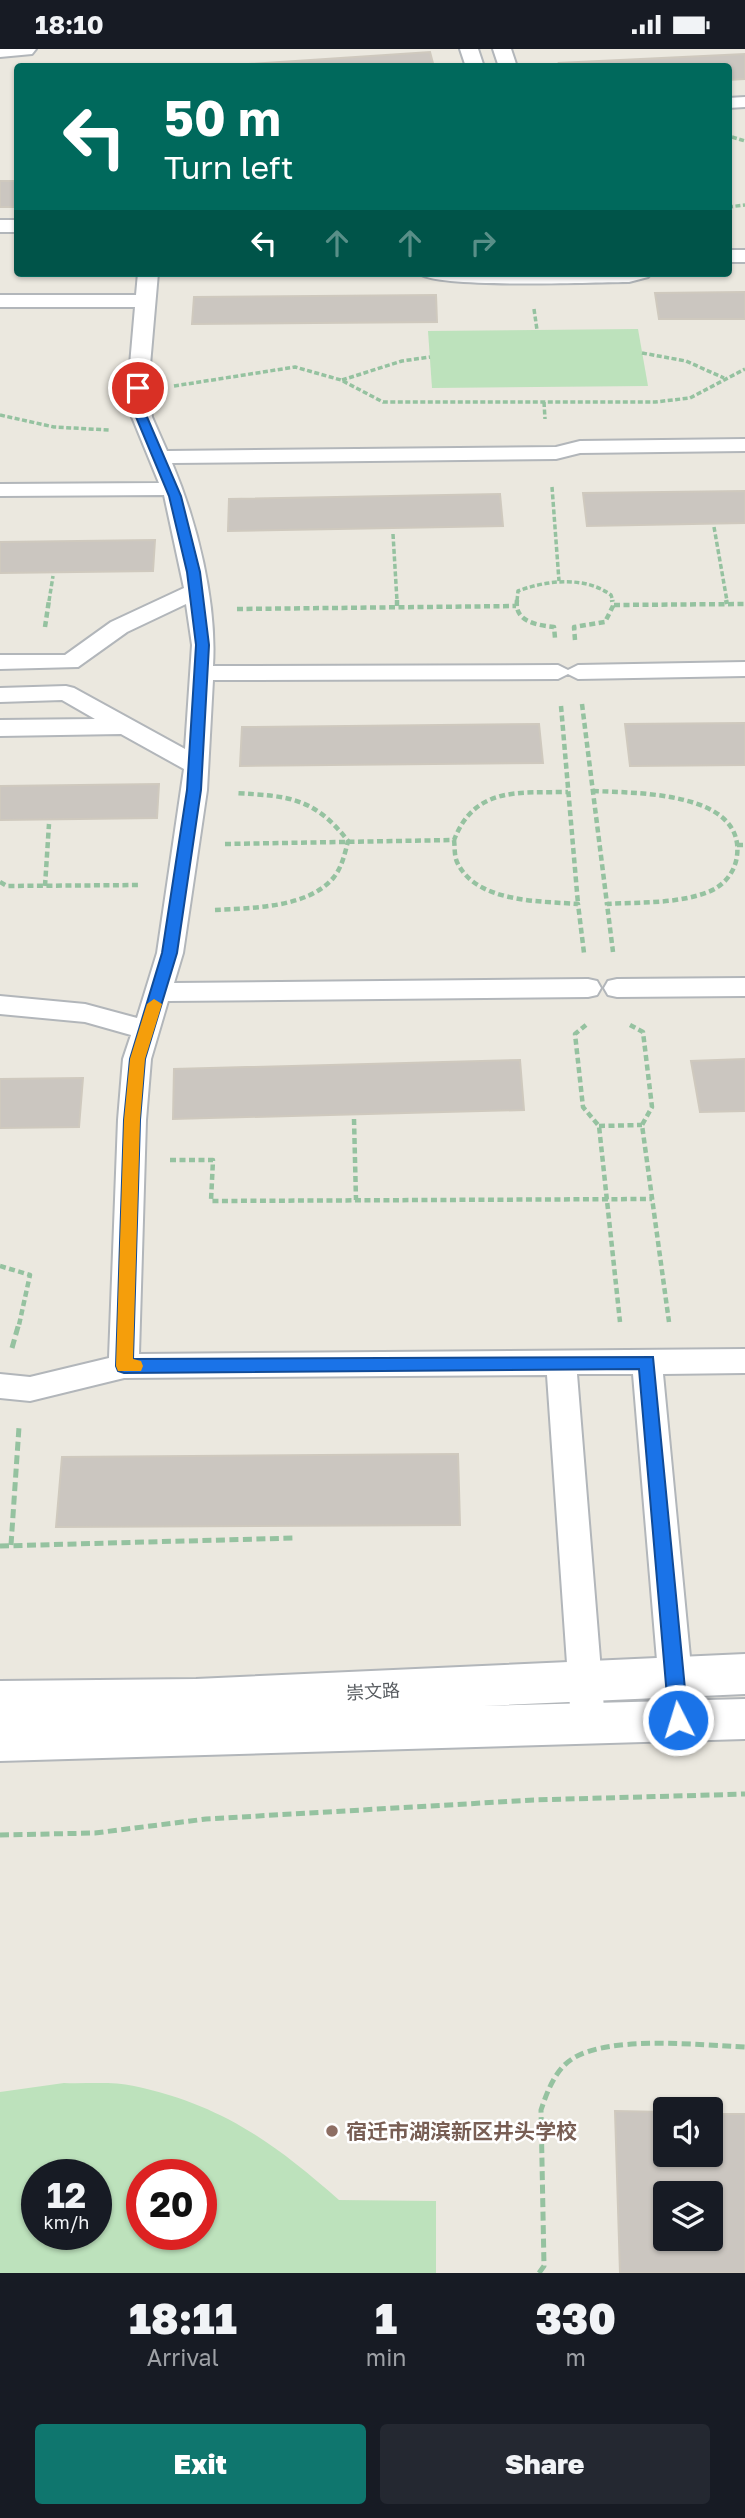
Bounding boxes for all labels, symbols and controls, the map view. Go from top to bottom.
text: 18:10 [35,9,104,40]
text: 50 m [164,88,281,147]
icon: left [49,91,140,182]
text: Turn left [164,148,293,186]
icon: left [245,224,283,262]
icon: ahead [318,224,356,262]
icon: ahead [391,224,429,262]
icon: right [464,224,502,262]
pin [108,358,168,418]
icon: arrive [119,369,157,407]
street label: 崇文路 [345,1679,401,1703]
position arrow [641,1683,715,1757]
map controls [653,2097,723,2251]
button: sound [653,2097,723,2167]
place label: 宿迁市湖滨新区井头学校 [346,2118,577,2144]
marker: 宿迁市湖滨新区井头学校 [324,2123,340,2139]
speed limit sign: 20 [126,2159,217,2250]
text: 12 [47,2174,86,2216]
button: layers [653,2181,723,2251]
text: km/h [44,2211,89,2233]
text: 18:11 [129,2293,237,2343]
text: 1 [375,2293,397,2343]
text: 330 [535,2293,616,2343]
text: Arrival [147,2343,219,2371]
text: min [366,2343,406,2371]
text: m [566,2343,586,2371]
button: Exit [35,2424,366,2504]
button: Share [380,2424,710,2504]

